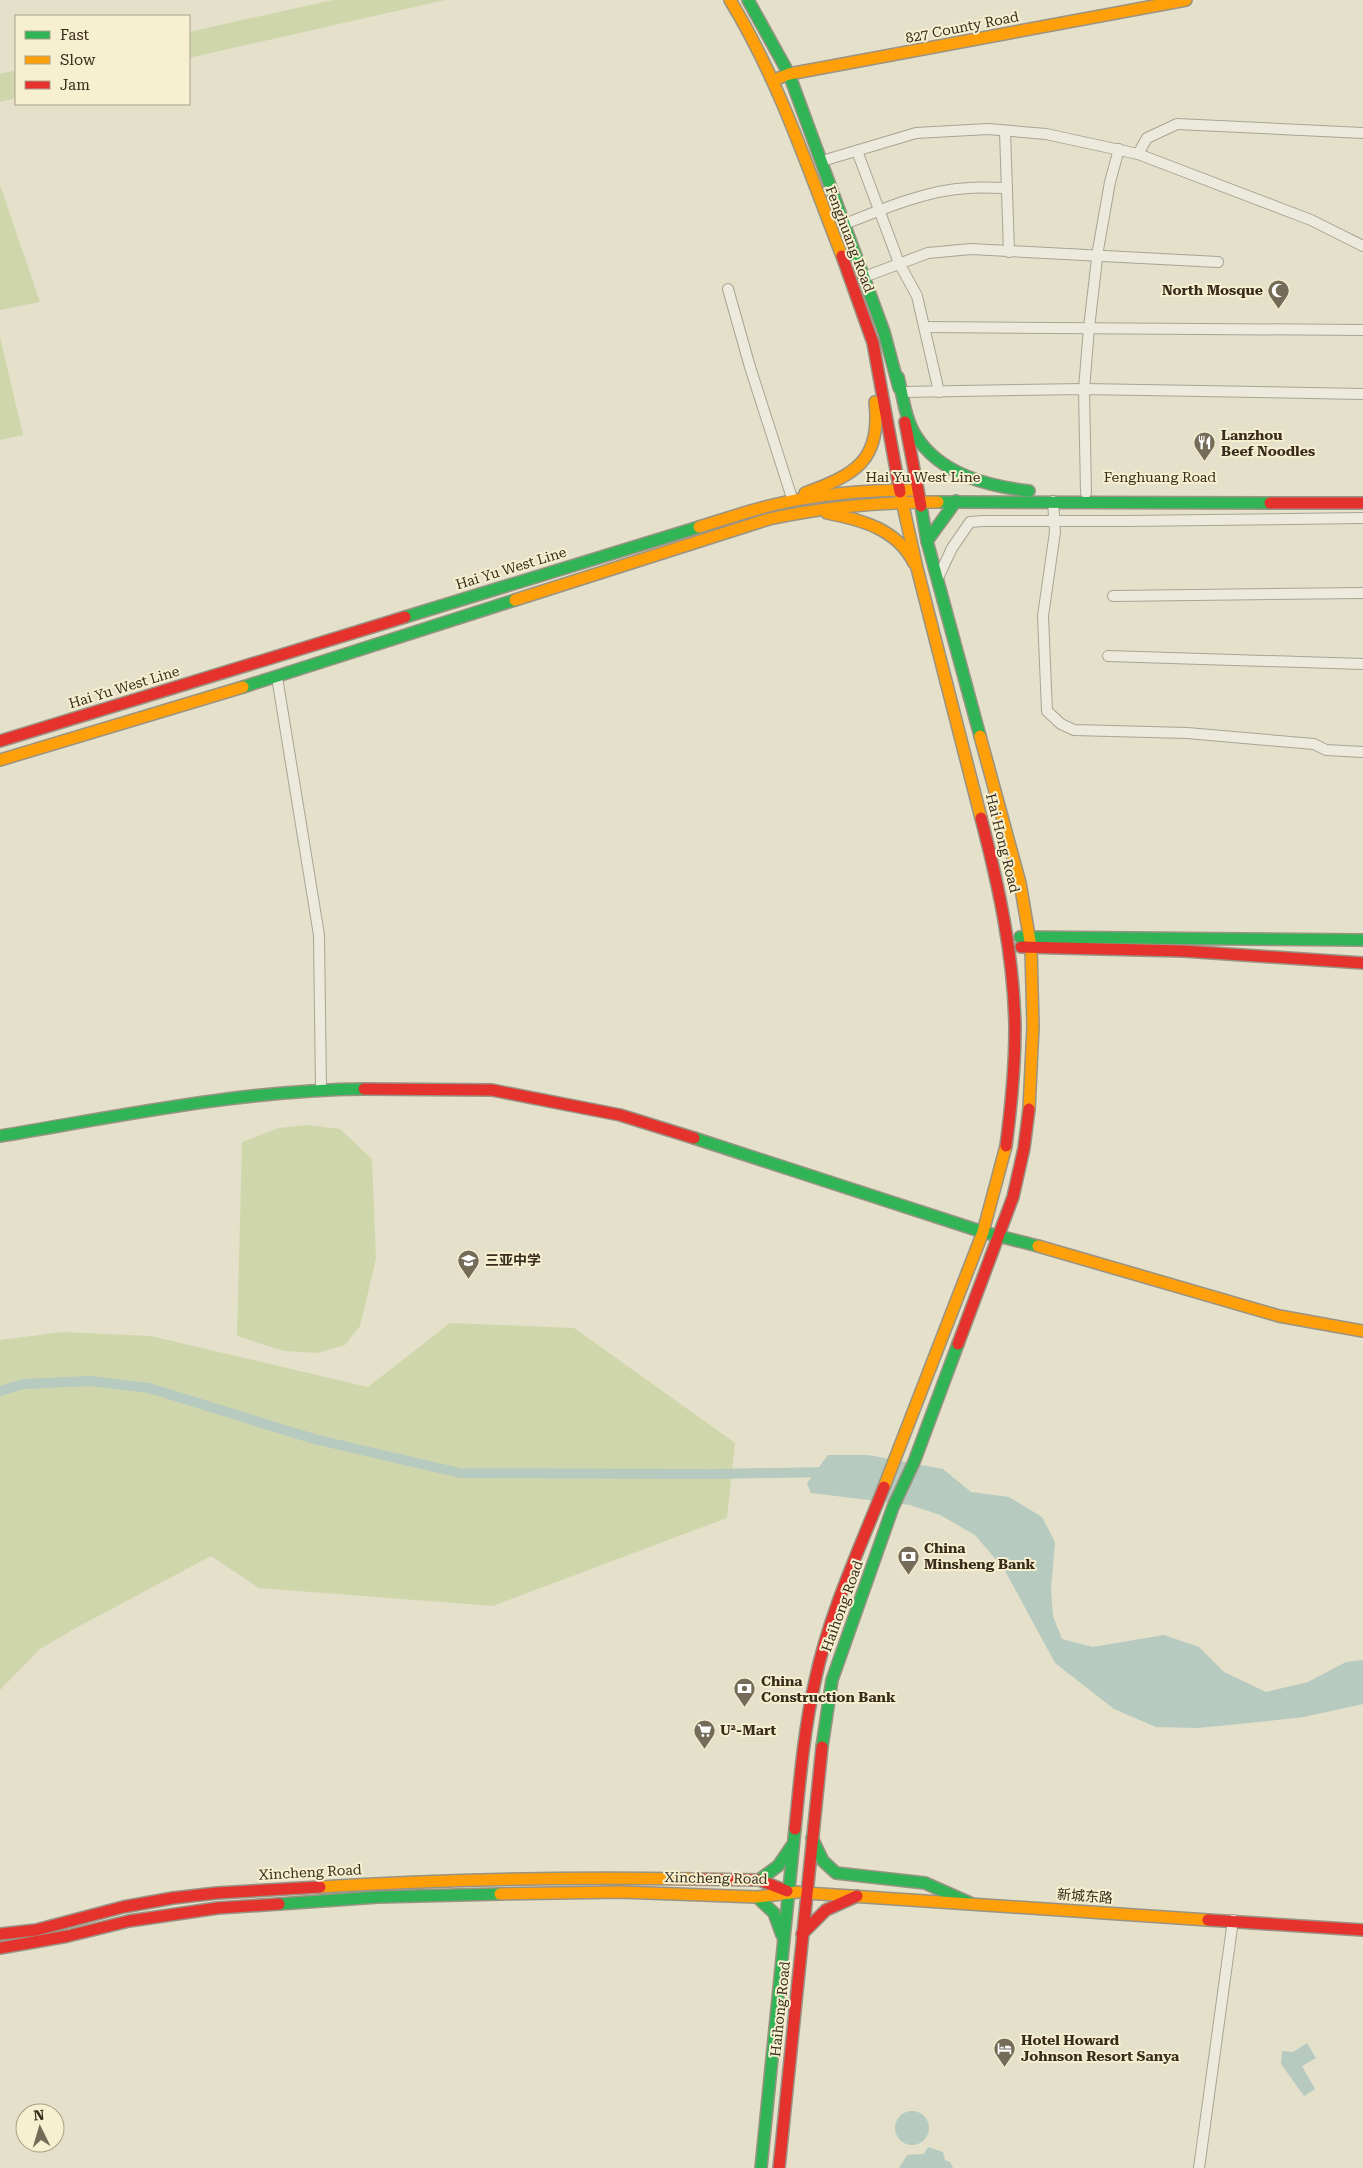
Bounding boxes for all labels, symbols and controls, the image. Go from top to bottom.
street label: 827 County Road [904,8,1020,46]
legend [15,15,190,105]
text: Fast [60,26,90,44]
text: Slow [60,51,96,69]
text: Jam [60,76,90,94]
street label: Fenghuang Road [822,184,878,294]
mosque icon: North Mosque [1267,278,1291,309]
place label: North Mosque [1162,282,1263,298]
place label: Lanzhou Beef Noodles [1221,427,1315,459]
restaurant icon: Lanzhou Beef Noodles [1193,431,1217,462]
street label: Hai Yu West Line [866,469,981,485]
street label: Fenghuang Road [1104,469,1216,485]
street label: Hai Yu West Line [454,543,569,592]
street label: Hai Yu West Line [67,662,182,711]
street label: Hai Hong Road [983,791,1023,895]
school or university icon: 三亚中学 [457,1248,481,1279]
place label: 三亚中学 [485,1252,541,1268]
place label: China Minsheng Bank [924,1540,1036,1572]
bank icon: China Minsheng Bank [896,1544,920,1575]
street label: Haihong Road [818,1558,866,1654]
place label: China Construction Bank [761,1673,896,1705]
bank icon: China Construction Bank [733,1677,757,1708]
supermarket icon: U²-Mart [692,1718,716,1749]
place label: U²-Mart [720,1722,777,1738]
street label: Xincheng Road [258,1861,362,1883]
street label: Xincheng Road [664,1869,768,1887]
street label: 新城东路 [1057,1886,1113,1906]
street label: Haihong Road [767,1960,793,2058]
place label: Hotel Howard Johnson Resort Sanya [1021,2032,1180,2064]
hotel icon: Hotel Howard Johnson Resort Sanya [993,2036,1017,2067]
north arrow [15,2103,65,2153]
text: N [33,2107,45,2123]

